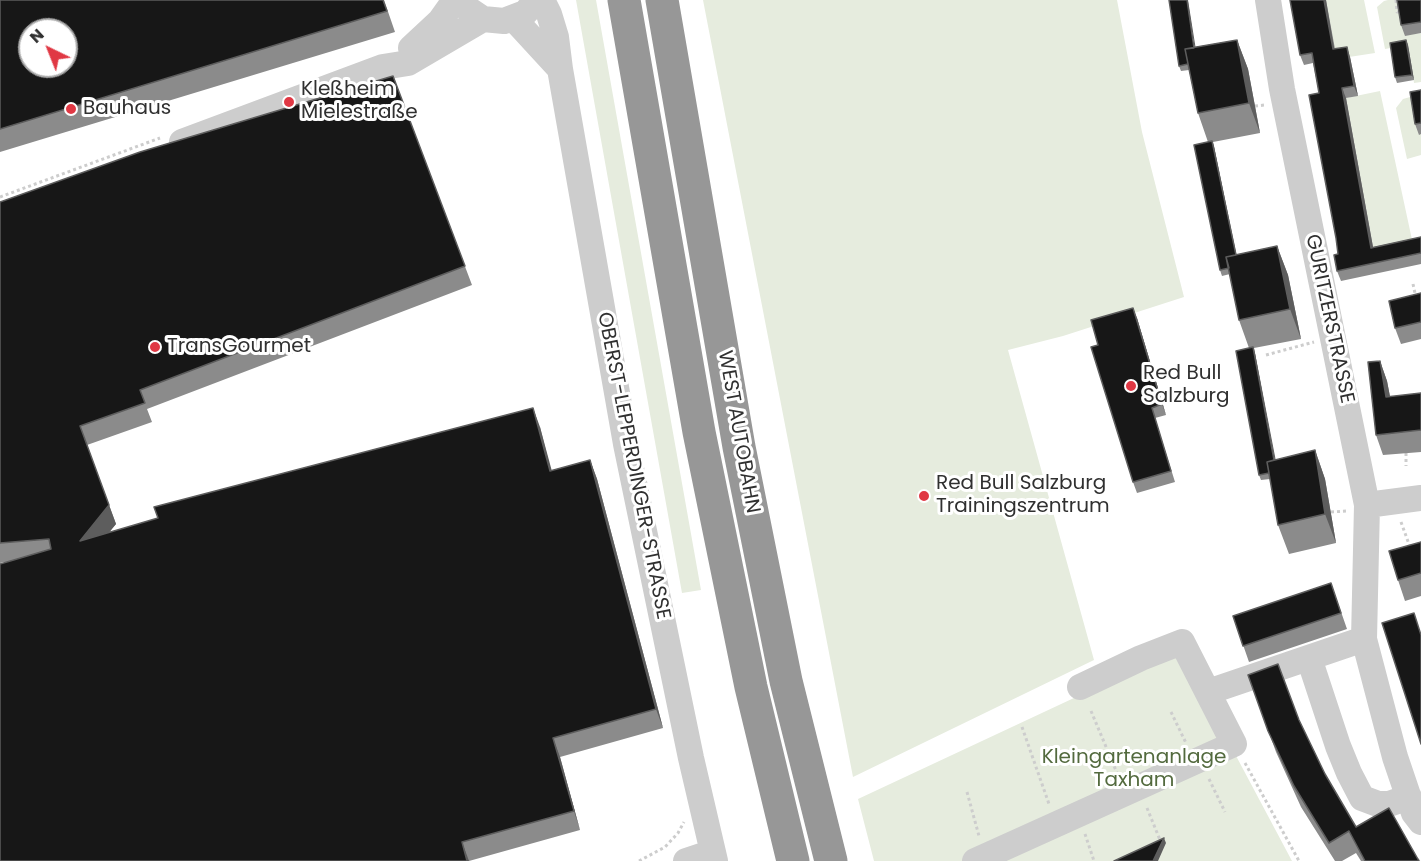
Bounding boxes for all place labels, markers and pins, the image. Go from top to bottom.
place label: Kleßheim Mielestraße [301,78,418,125]
marker: Kleßheim Mielestraße [282,95,296,109]
place label: Bauhaus [83,97,171,121]
marker: Bauhaus [64,102,78,116]
place label: TransGourmet [167,335,311,359]
marker: TransGourmet [148,340,162,354]
place label: Red Bull Salzburg [1143,362,1230,409]
marker: Red Bull Salzburg [1124,379,1138,393]
place label: Red Bull Salzburg Trainingszentrum [936,472,1110,519]
marker: Red Bull Salzburg Trainingszentrum [917,489,931,503]

